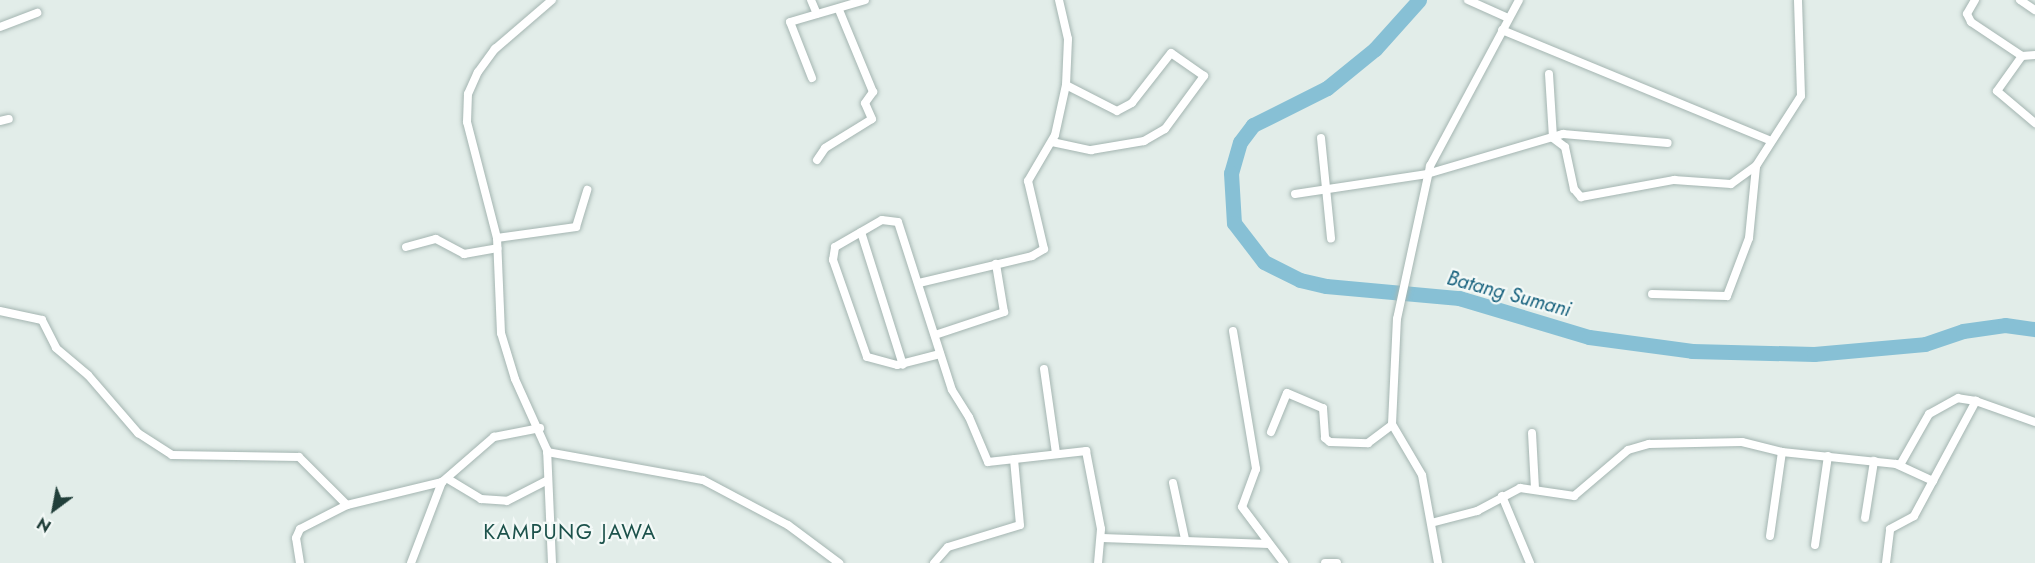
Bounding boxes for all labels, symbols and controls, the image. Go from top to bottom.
water label: Batang Sumani [1444,266,1574,322]
north arrow [24,479,84,539]
text: N [33,512,56,538]
district label: KAMPUNG JAWA [483,519,657,545]

